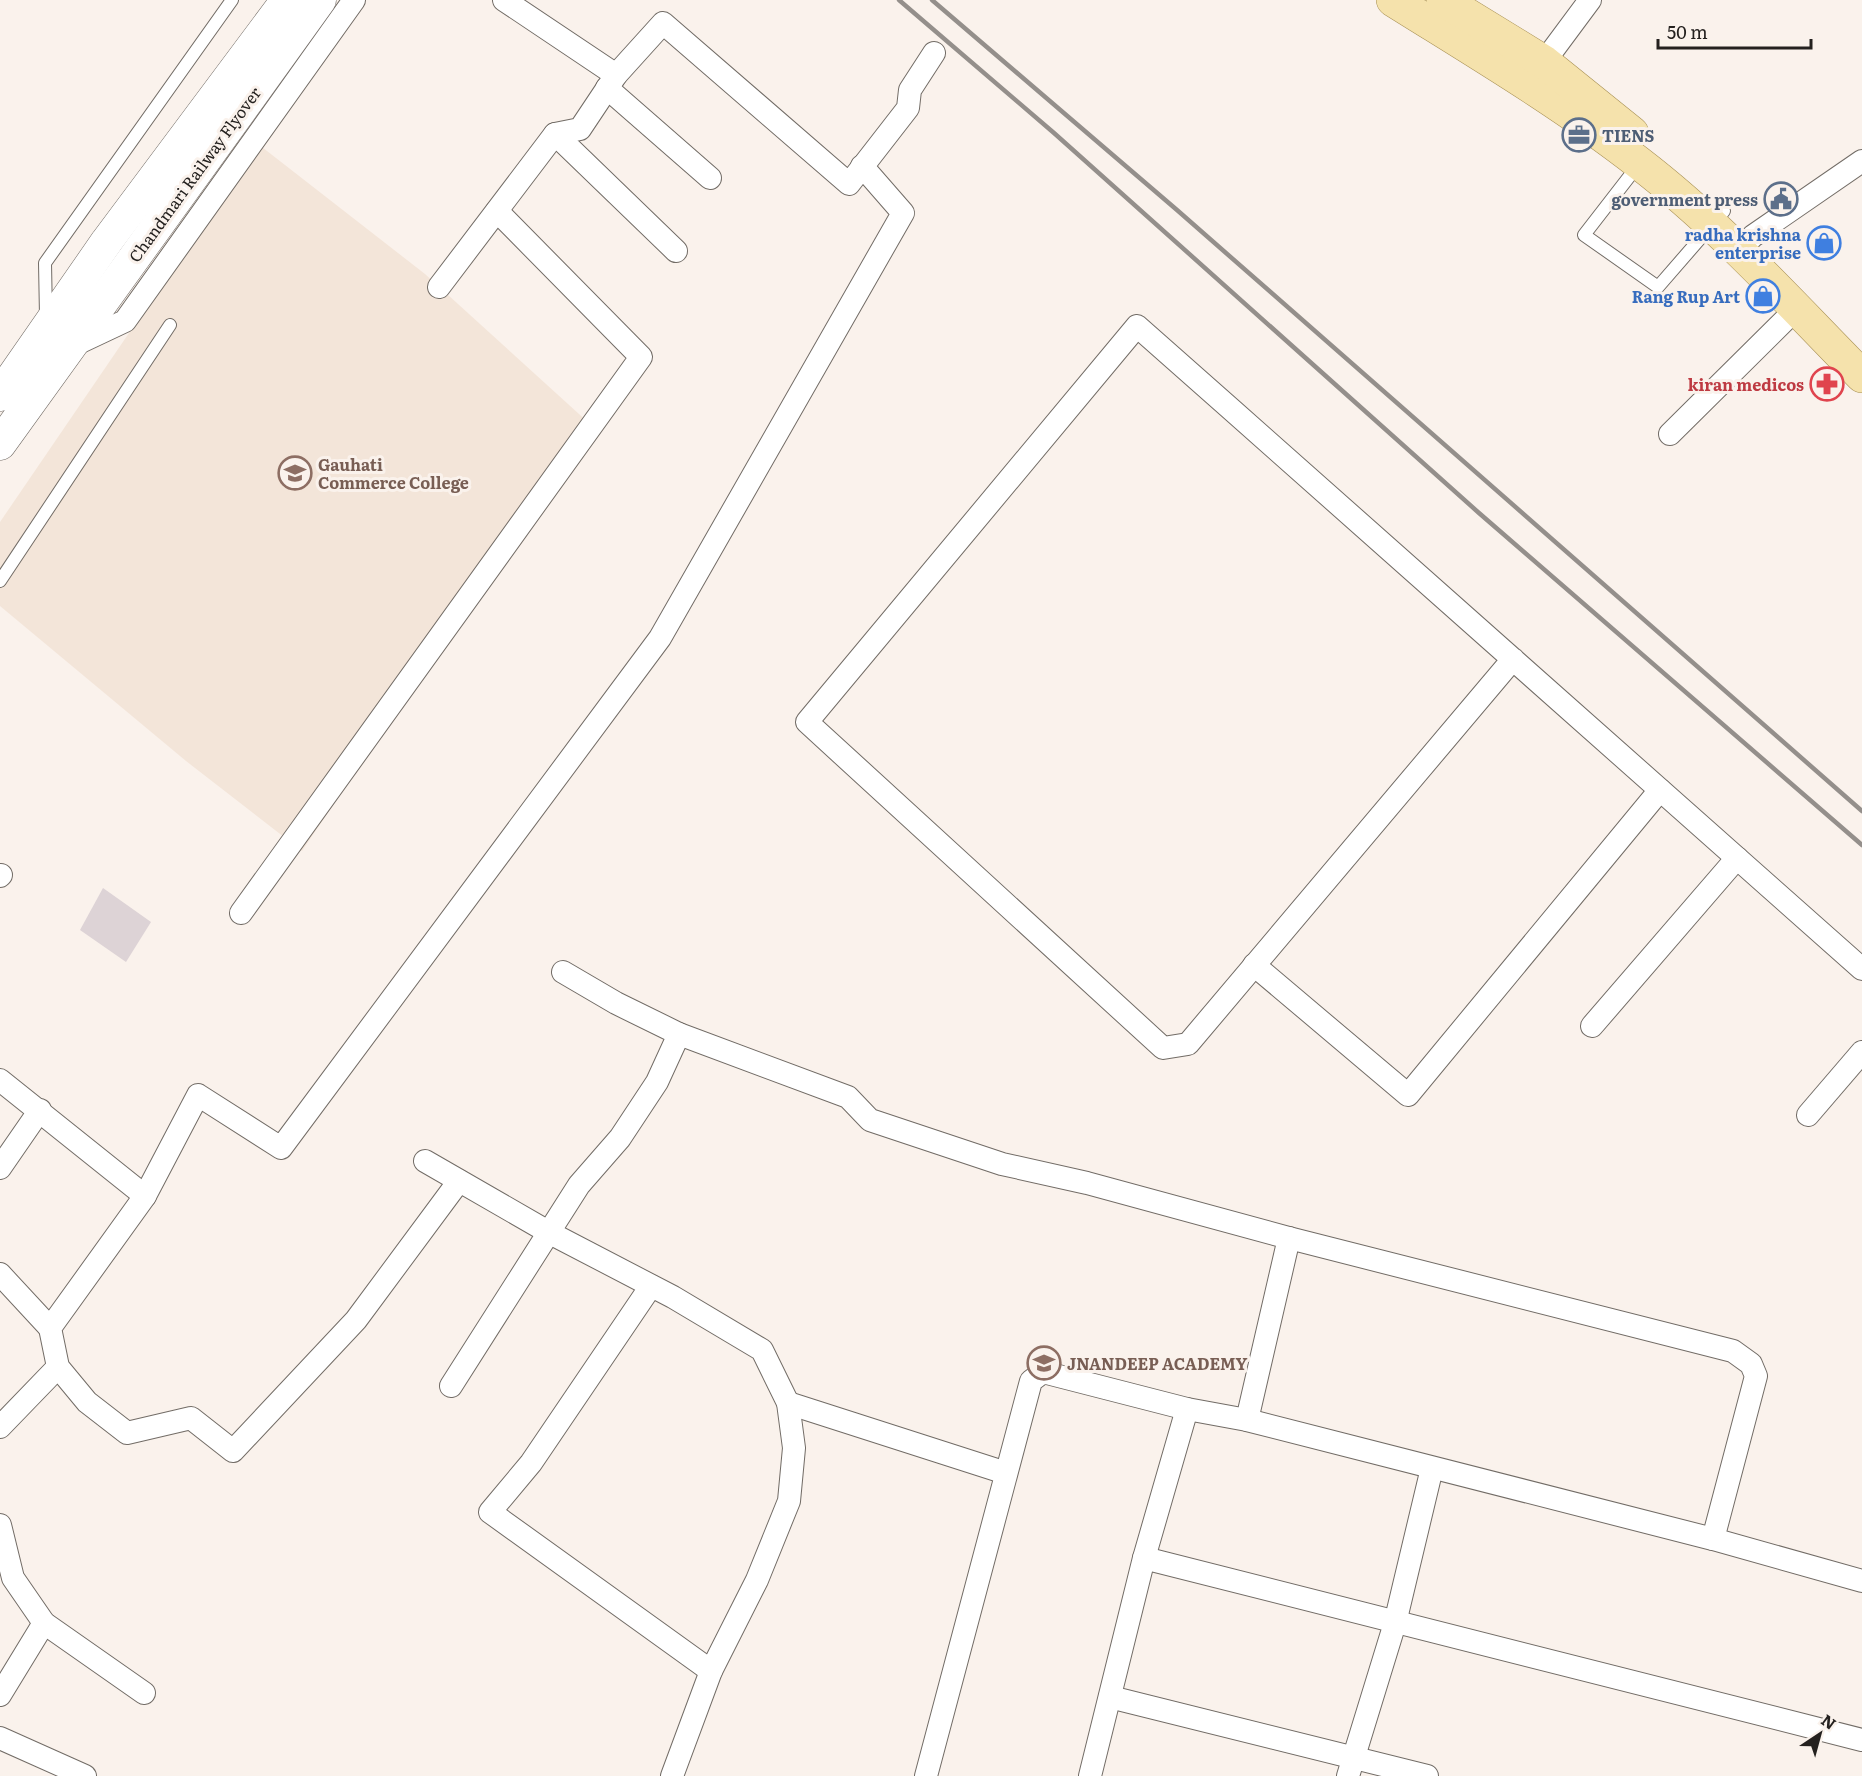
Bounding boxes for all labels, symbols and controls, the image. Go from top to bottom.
scale bar [1658,12,1811,50]
text: 50 m [1667,18,1708,45]
street label: Chandmari Railway Flyover [122,81,266,267]
office icon: TIENS [1561,117,1597,153]
place label: TIENS [1602,123,1655,147]
public building icon: government press [1763,181,1799,217]
place label: government press [1611,187,1758,211]
place label: radha krishna enterprise [1685,222,1802,264]
shop icon: radha krishna enterprise [1806,225,1842,261]
shop icon: Rang Rup Art [1745,278,1781,314]
place label: Rang Rup Art [1632,284,1740,308]
pharmacy icon: kiran medicos [1809,366,1845,402]
place label: kiran medicos [1688,372,1804,396]
place label: Gauhati Commerce College [318,452,469,494]
school or university icon: Gauhati Commerce College [277,455,313,491]
school or university icon: JNANDEEP ACADEMY [1026,1345,1062,1381]
place label: JNANDEEP ACADEMY [1067,1351,1248,1375]
north arrow [1790,1704,1850,1764]
text: N [1817,1707,1842,1735]

